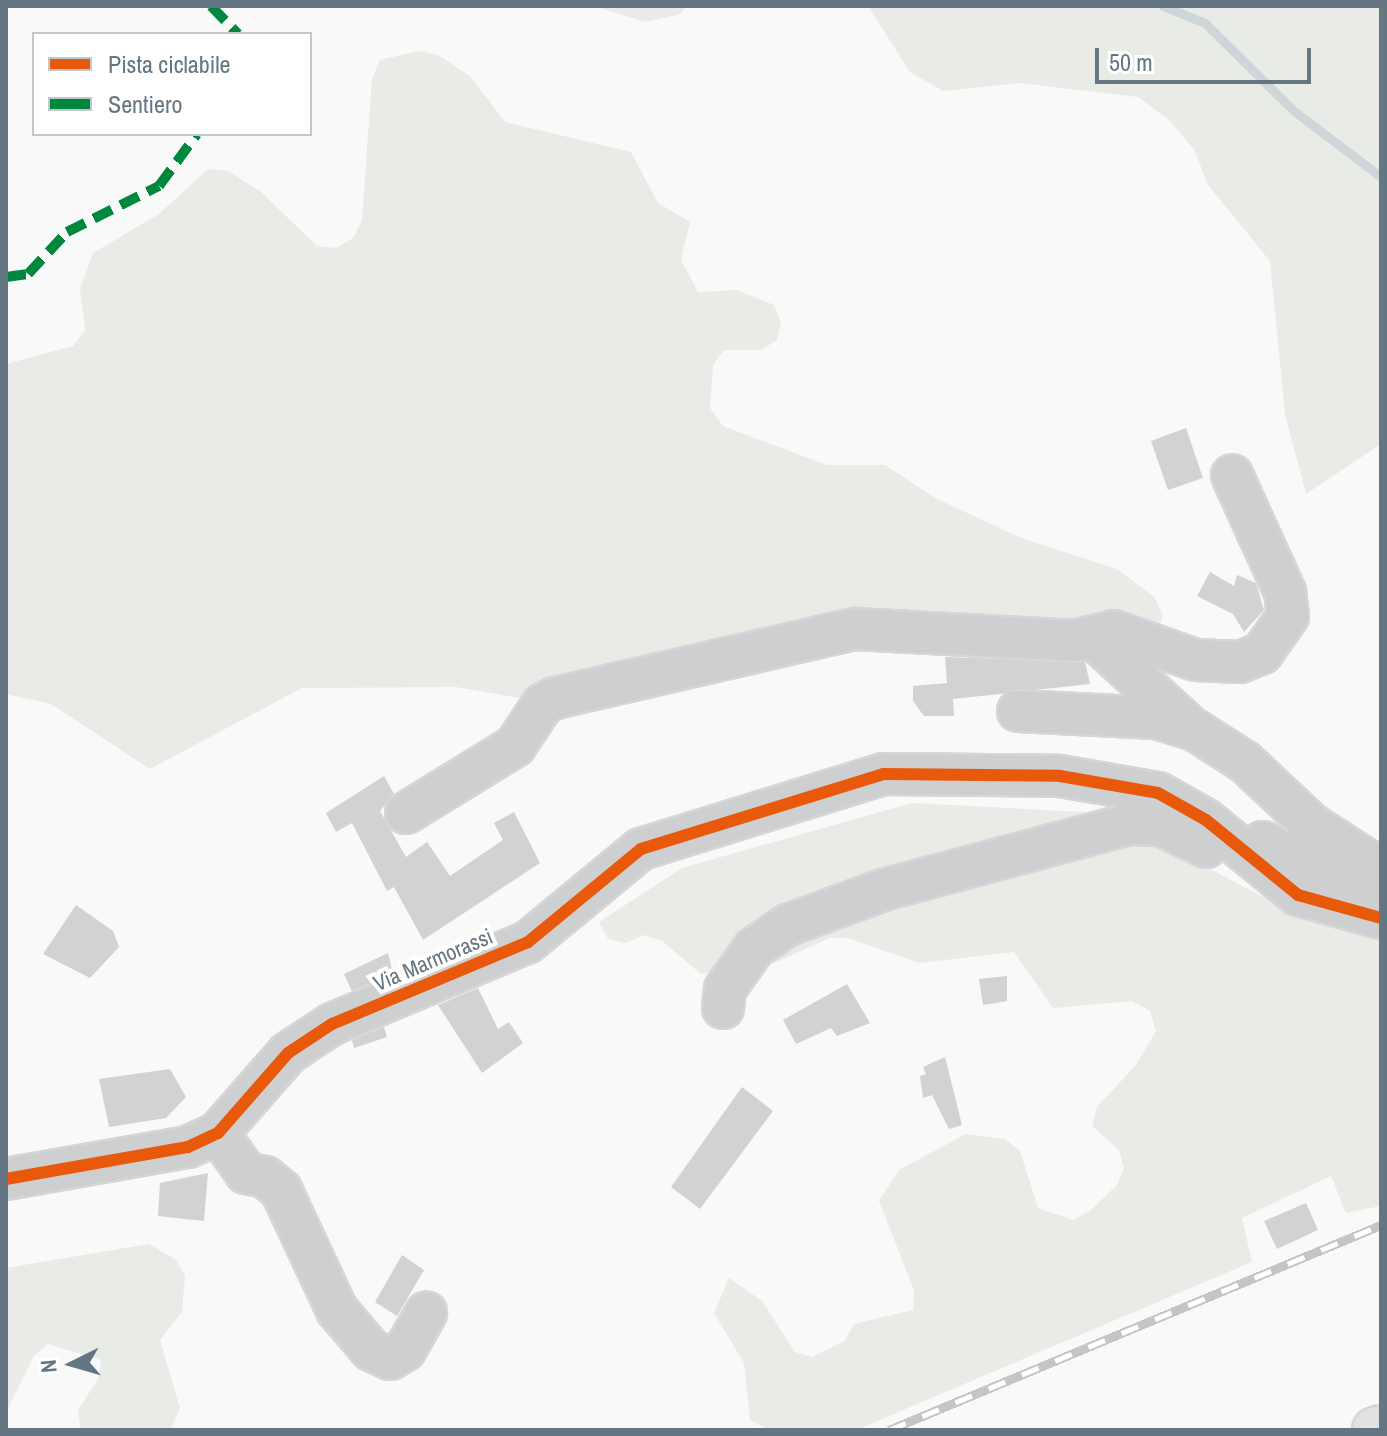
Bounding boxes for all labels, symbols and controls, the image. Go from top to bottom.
legend [32,32,312,136]
scale bar [1099,32,1315,82]
text: 50 m [1109,46,1153,78]
text: Pista ciclabile [108,48,231,80]
text: Sentiero [108,88,182,120]
street label: Via Marmorassi [369,923,497,997]
north arrow [32,1324,112,1404]
text: N [33,1358,64,1374]

